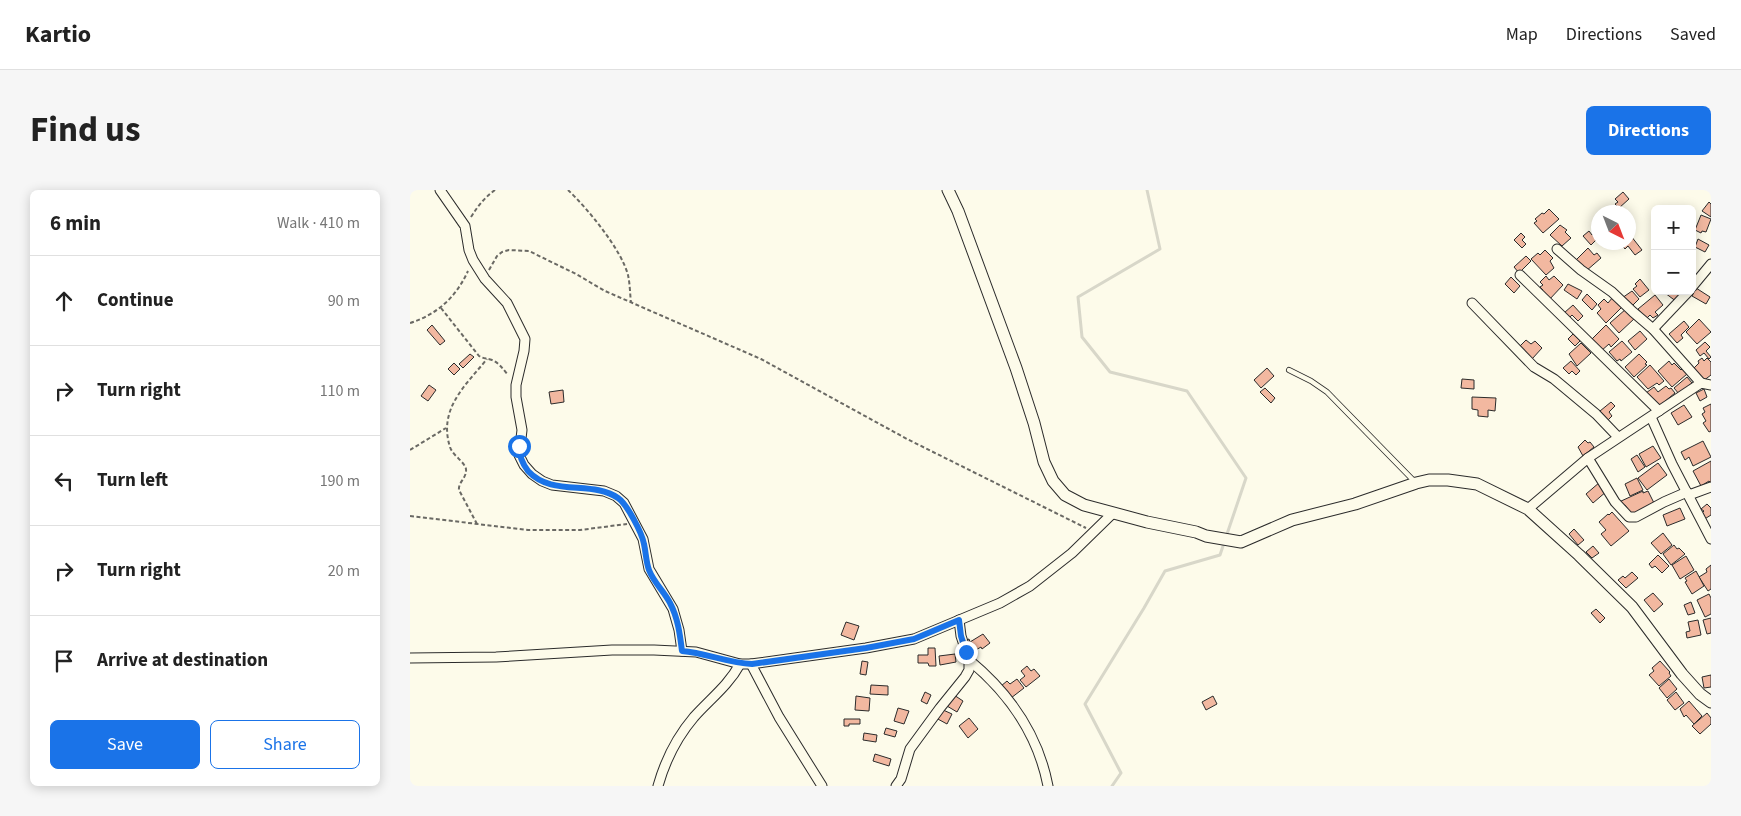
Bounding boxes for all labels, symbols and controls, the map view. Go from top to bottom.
text: Kartio [25,17,91,52]
text: Map [1506,22,1538,47]
text: Directions [1566,22,1642,47]
text: Saved [1670,22,1716,47]
text: Find us [30,105,140,155]
button: Directions [1586,106,1711,155]
north arrow [1591,205,1636,250]
map controls [1651,205,1696,295]
button: + [1651,205,1696,250]
text: 6 min [50,208,101,238]
text: Walk · 410 m [277,212,360,234]
button: − [1651,250,1696,295]
icon: ahead [50,287,78,315]
text: Continue [97,287,174,314]
text: 90 m [328,290,360,312]
icon: right [50,377,78,405]
text: Turn right [97,377,181,404]
text: 110 m [320,380,360,402]
route start [508,435,531,458]
icon: left [50,467,78,495]
text: Turn left [97,467,168,494]
text: 190 m [320,470,360,492]
icon: right [50,557,78,585]
text: Turn right [97,557,181,584]
text: 20 m [328,560,360,582]
route end [955,641,978,664]
icon: arrive [50,647,78,675]
text: Arrive at destination [97,647,268,674]
button: Save [50,720,200,769]
button: Share [210,720,360,769]

